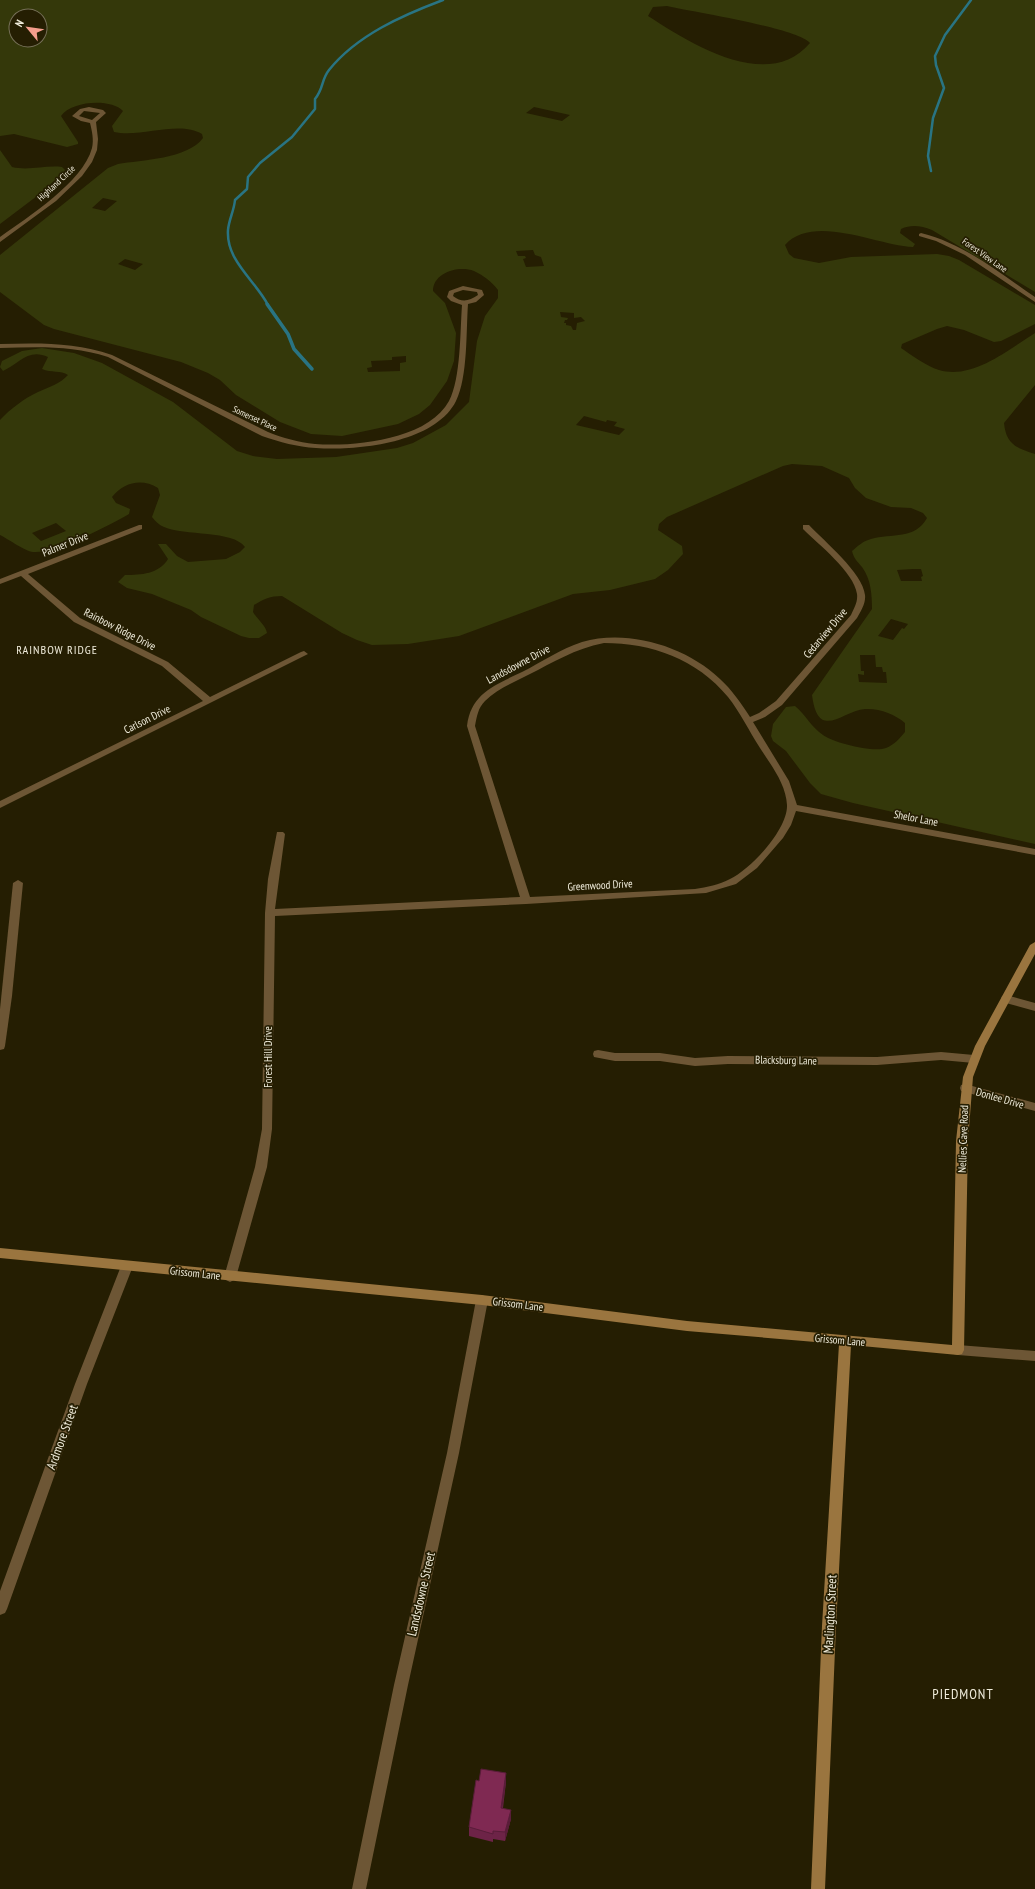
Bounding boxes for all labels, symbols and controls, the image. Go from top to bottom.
north arrow [8,8,48,48]
text: N [12,17,27,29]
street label: Highland Circle [35,163,77,203]
street label: Forest View Lane [960,235,1010,275]
street label: Somerset Place [231,403,279,433]
street label: Palmer Drive [40,528,91,560]
street label: Rainbow Ridge Drive [82,605,159,653]
street label: Cedarview Drive [800,605,850,661]
street label: Landsdowne Drive [484,641,552,687]
district label: RAINBOW RIDGE [16,642,98,657]
street label: Carlson Drive [121,701,173,737]
street label: Shelor Lane [893,807,940,829]
street label: Greenwood Drive [567,876,633,894]
street label: Forest Hill Drive [261,1026,275,1088]
street label: Blacksburg Lane [755,1052,818,1068]
street label: Donlee Drive [974,1084,1026,1112]
street label: Nellies Cave Road [955,1105,971,1173]
street label: Grissom Lane [169,1263,221,1283]
street label: Grissom Lane [492,1294,544,1314]
street label: Grissom Lane [814,1331,866,1349]
street label: Ardmore Street [42,1402,82,1472]
street label: Landsdowne Street [403,1550,439,1638]
street label: Marlington Street [819,1574,841,1654]
district label: PIEDMONT [932,1685,994,1703]

